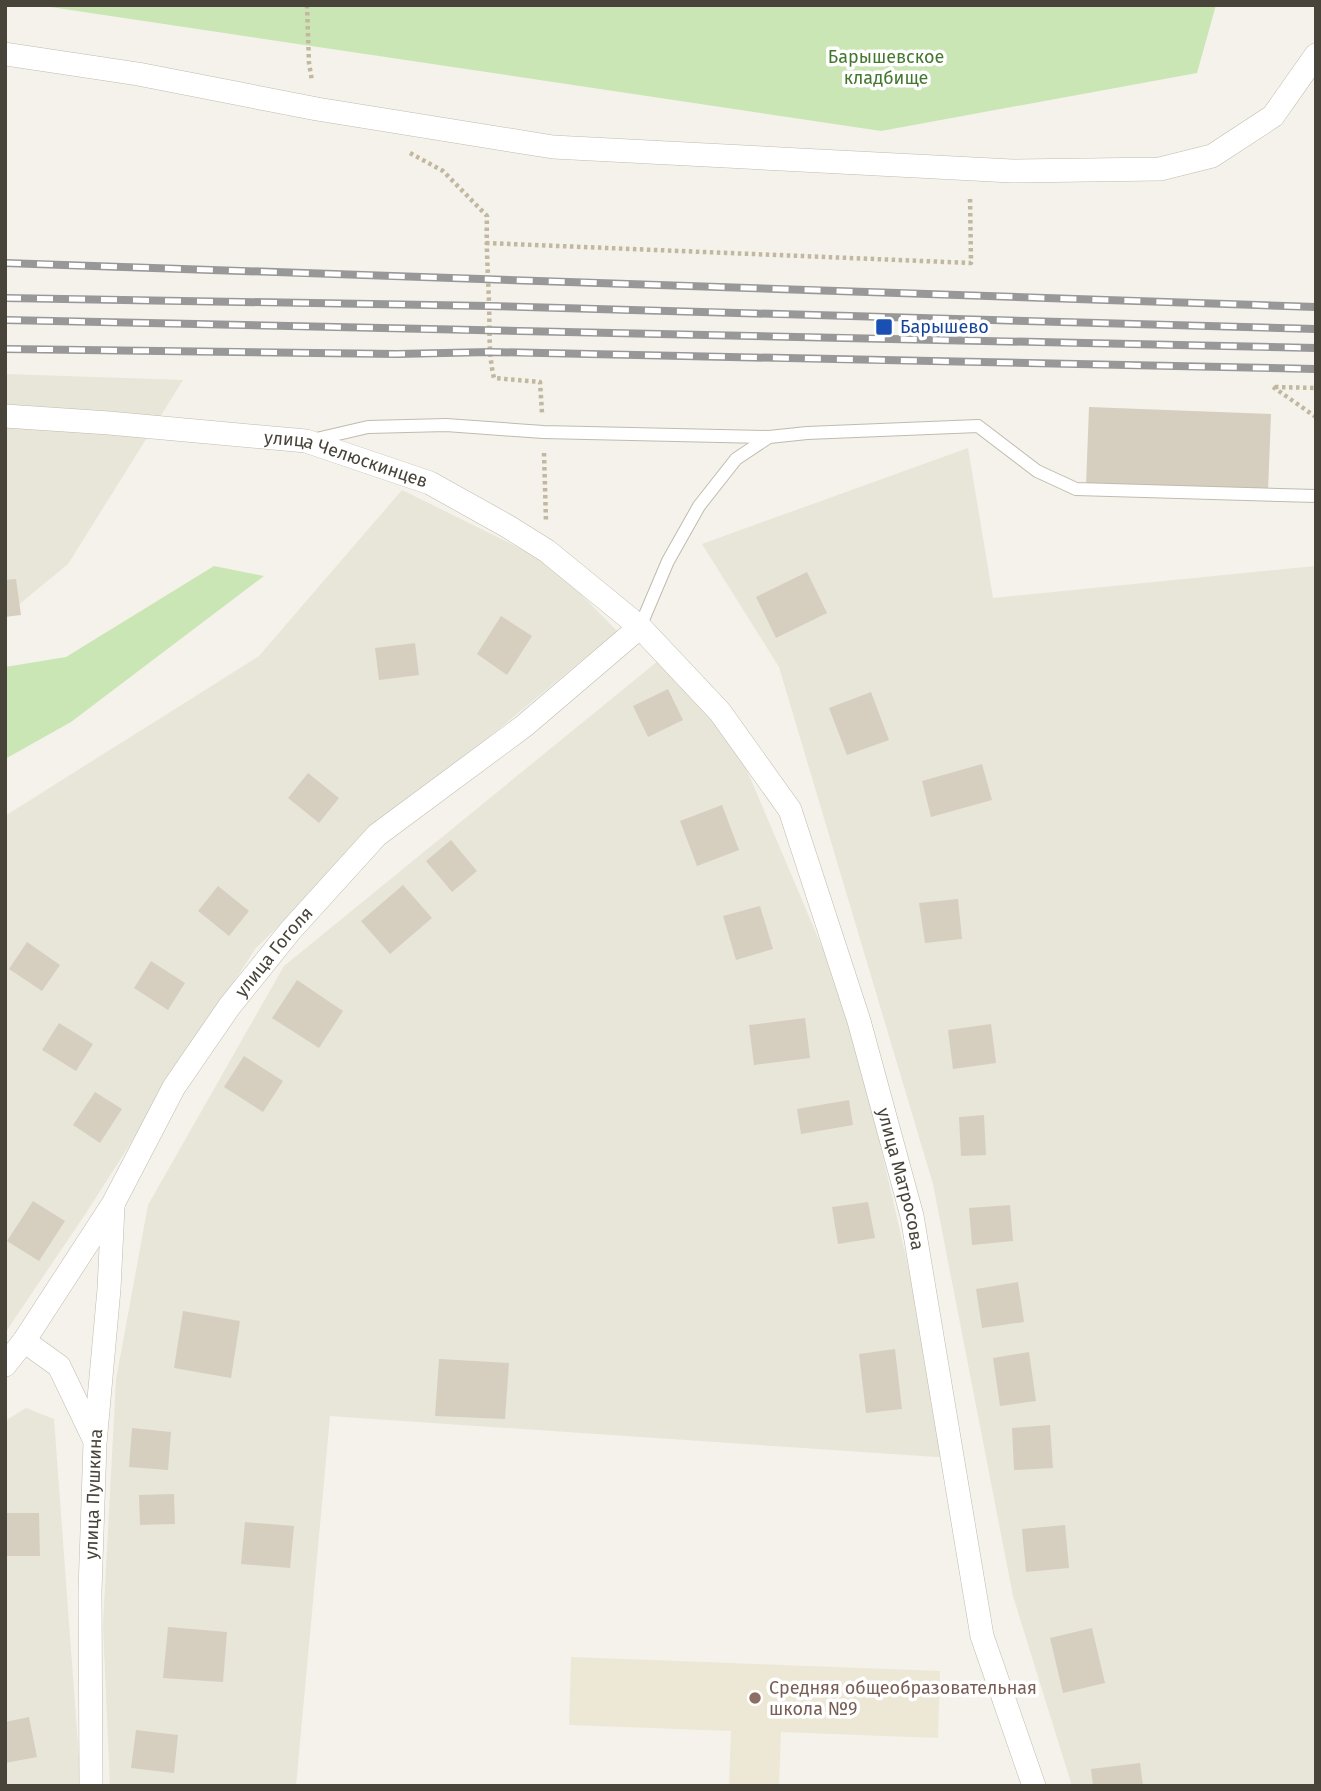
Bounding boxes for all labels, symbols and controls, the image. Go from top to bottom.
park label: Барышевское кладбище [828,46,944,89]
place label: Барышево [900,316,989,338]
marker: Барышево [874,317,894,337]
street label: улица Челюскинцев [263,426,431,492]
street label: улица Гоголя [230,902,318,1002]
street label: улица Матросова [872,1105,929,1252]
street label: улица Пушкина [80,1428,107,1560]
place label: Средняя общеобразовательная школа №9 [769,1677,1037,1720]
marker: Средняя общеобразовательная школа №9 [747,1690,763,1706]

